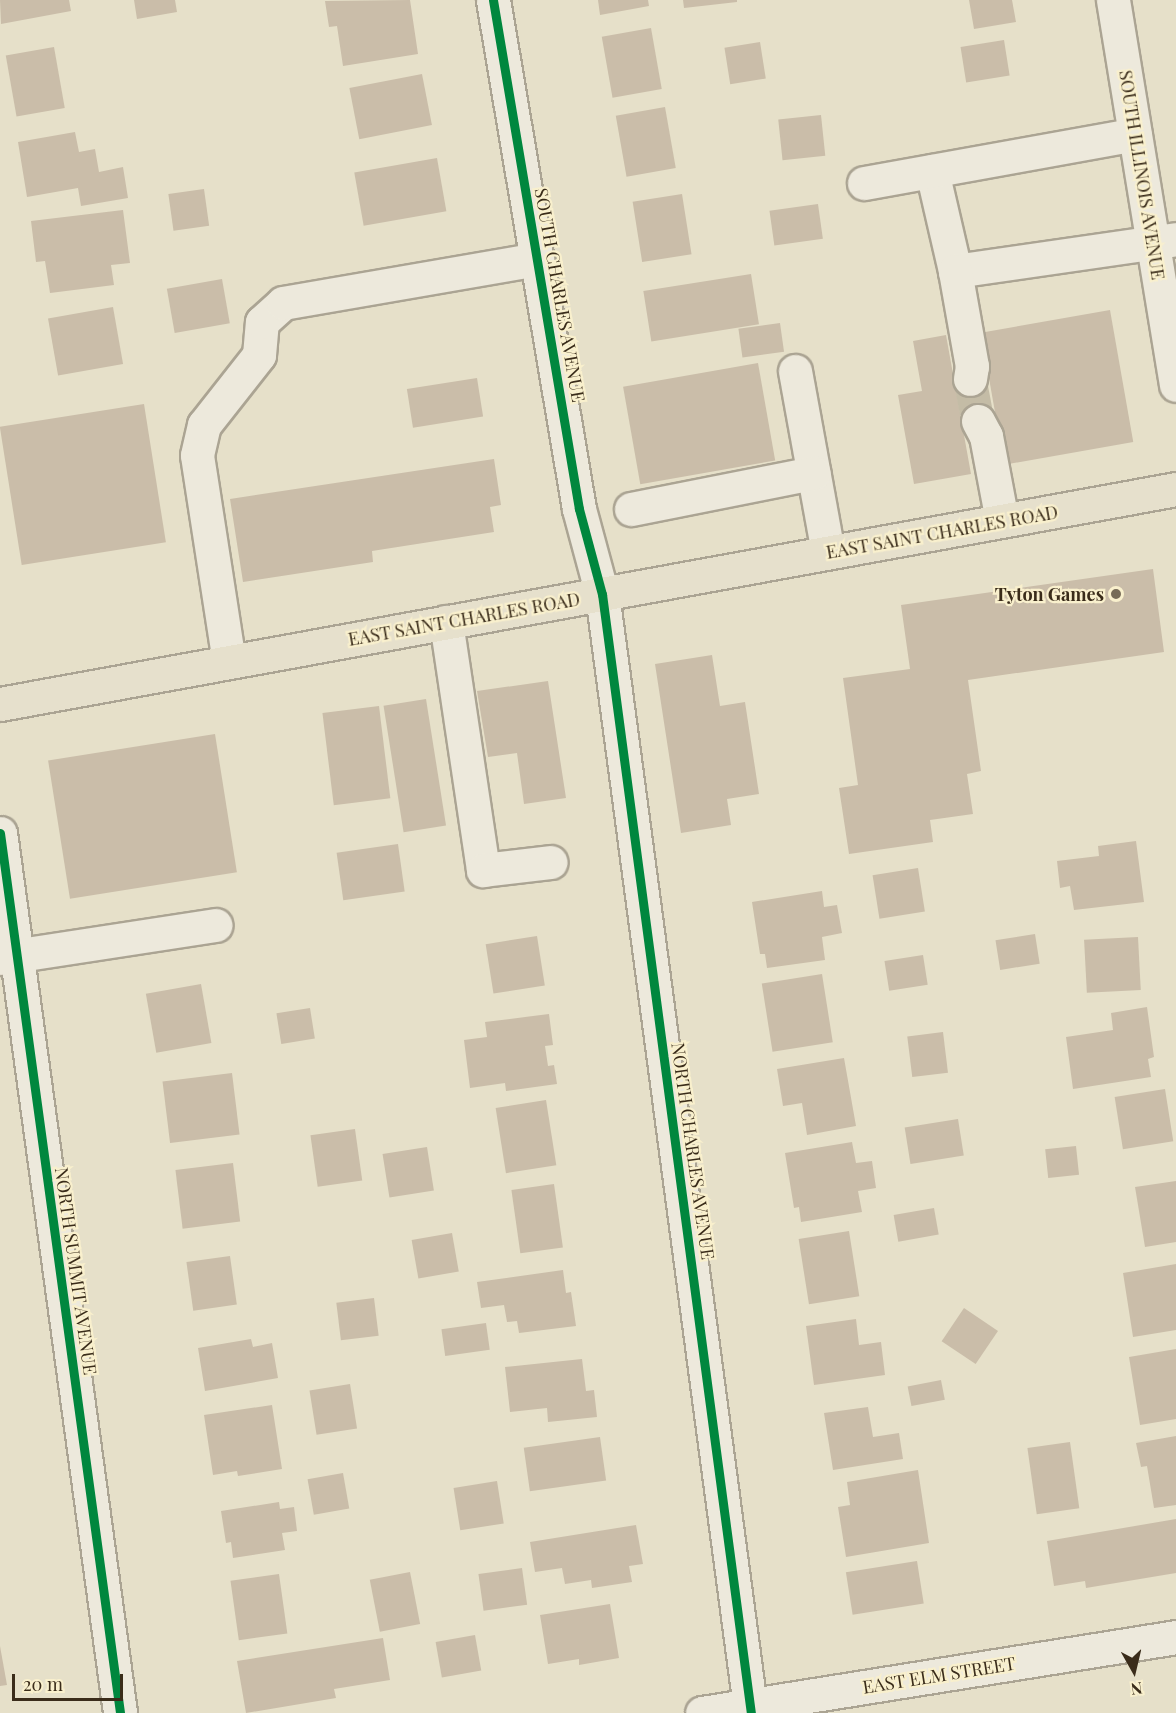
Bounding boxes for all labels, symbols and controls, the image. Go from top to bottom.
street label: SOUTH ILLINOIS AVENUE [1115,68,1169,282]
street label: SOUTH CHARLES AVENUE [530,186,590,404]
street label: EAST SAINT CHARLES ROAD [824,501,1060,563]
place label: Tyton Games [995,583,1104,605]
marker: Tyton Games [1109,587,1123,601]
street label: EAST SAINT CHARLES ROAD [346,588,582,650]
street label: NORTH CHARLES AVENUE [667,1041,719,1261]
street label: NORTH SUMMIT AVENUE [51,1165,101,1377]
north arrow [1104,1641,1164,1701]
street label: EAST ELM STREET [861,1652,1017,1698]
scale bar [15,1662,126,1700]
text: 20 m [23,1672,63,1696]
text: N [1129,1678,1144,1701]

